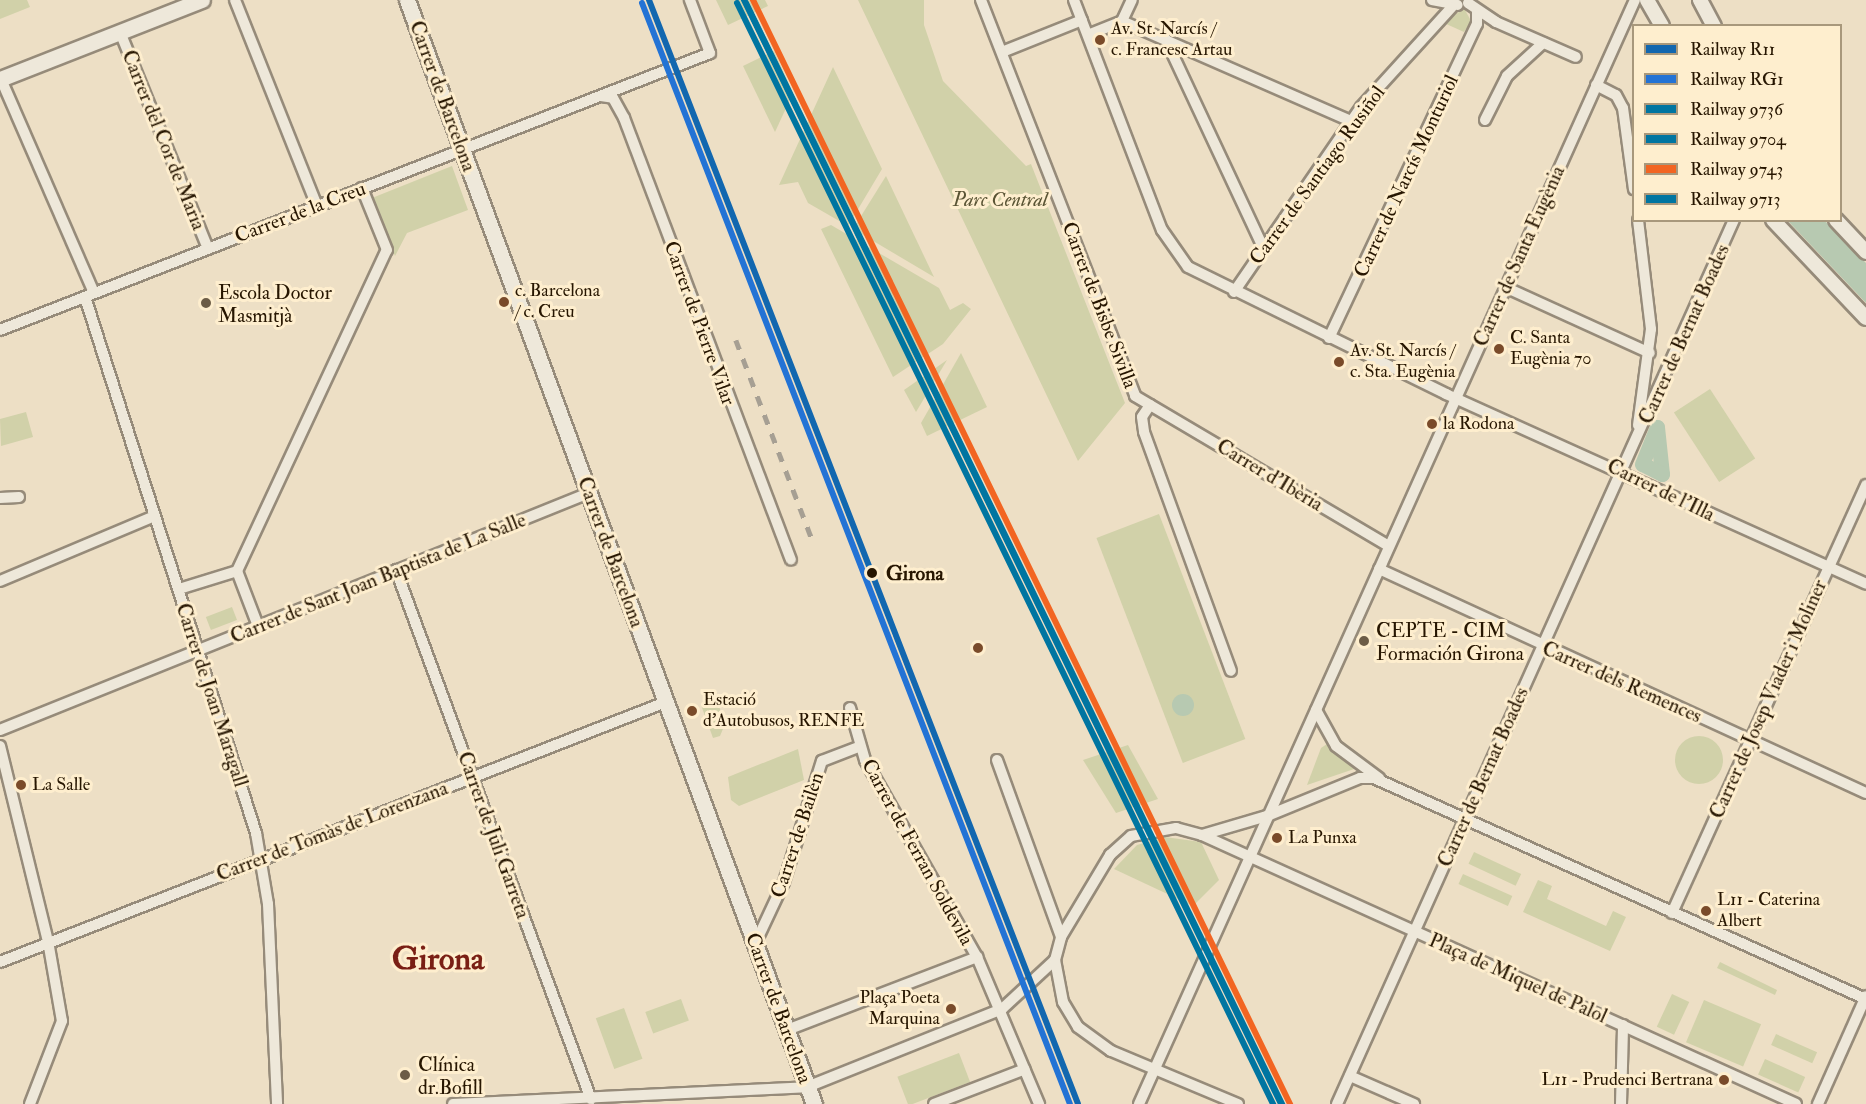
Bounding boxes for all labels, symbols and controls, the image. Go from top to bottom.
street label: Carrer de Barcelona [405,17,481,175]
place label: Av. St. Narcís / c. Francesc Artau [1111,19,1232,62]
legend [1632,24,1842,222]
marker: Av. St. Narcís / c. Francesc Artau [1094,34,1106,46]
text: Railway R11 [1690,38,1775,61]
street label: Carrer del Cor de Maria [117,47,211,233]
text: Railway RG1 [1690,68,1784,91]
street label: Carrer de Narcís Monturiol [1349,71,1463,281]
street label: Carrer de Santiago Rusiñol [1244,81,1390,269]
text: Railway 9736 [1690,98,1783,121]
text: Railway 9704 [1690,128,1786,151]
text: Railway 9743 [1690,158,1783,181]
street label: Carrer de Santa Eugènia [1468,162,1570,350]
street label: Carrer de la Creu [231,176,369,248]
park label: Parc Central [952,187,1048,211]
text: Railway 9713 [1690,188,1780,211]
street label: Carrer de Bisbe Sivilla [1057,218,1143,392]
street label: Carrer de Pierre Vilar [659,238,741,408]
street label: Carrer de Bernat Boades [1634,240,1734,428]
place label: Escola Doctor Masmitjà [218,280,332,327]
place label: c. Barcelona / c. Creu [515,281,600,324]
marker: Escola Doctor Masmitjà [199,296,213,310]
marker: c. Barcelona / c. Creu [498,296,510,308]
place label: C. Santa Eugènia 70 [1510,328,1591,370]
place label: Av. St. Narcís / c. Sta. Eugènia [1350,341,1456,384]
marker: C. Santa Eugènia 70 [1493,343,1505,355]
marker: Av. St. Narcís / c. Sta. Eugènia [1333,356,1345,368]
place label: la Rodona [1443,413,1514,435]
marker: la Rodona [1426,418,1438,430]
street label: Carrer d'Ibèria [1212,434,1328,516]
street label: Carrer de l'Illa [1603,454,1719,526]
street label: Carrer de Barcelona [573,473,649,631]
street label: Carrer de Sant Joan Baptista de La Salle [227,508,529,648]
place label: Girona [886,561,944,585]
marker: Girona [863,564,881,582]
street label: Carrer de Josep Viader i Moliner [1704,576,1832,822]
street label: Carrer de Joan Maragall [171,600,253,790]
place label: CEPTE - CIM Formación Girona [1376,618,1524,665]
marker: CEPTE - CIM Formación Girona [1357,634,1371,648]
street label: Carrer dels Remences [1539,636,1705,728]
unlabelled marker [972,642,984,654]
street label: Carrer de Bernat Boades [1433,683,1533,871]
place label: Estació d'Autobusos, RENFE [703,690,864,732]
marker: Estació d'Autobusos, RENFE [686,705,698,717]
street label: Carrer de Juli Garreta [453,748,535,922]
street label: Carrer de Ferran Soldevila [857,755,979,949]
street label: Carrer de Bailèn [765,769,829,901]
place label: La Salle [32,774,90,796]
street label: Carrer de Tomàs de Lorenzana [213,776,451,886]
marker: La Salle [15,779,27,791]
place label: La Punxa [1288,827,1357,849]
marker: La Punxa [1271,832,1283,844]
place label: L11 - Caterina Albert [1717,890,1820,932]
marker: L11 - Caterina Albert [1700,905,1712,917]
street label: Plaça de Miquel de Palol [1425,928,1611,1028]
street label: Carrer de Barcelona [741,929,817,1087]
district label: Girona [392,940,484,978]
place label: Plaça Poeta Marquina [860,988,940,1030]
marker: Plaça Poeta Marquina [945,1003,957,1015]
place label: Clínica dr.Bofill [418,1052,483,1099]
marker: Clínica dr.Bofill [396,1066,414,1084]
place label: L11 - Prudenci Bertrana [1541,1069,1713,1091]
marker: L11 - Prudenci Bertrana [1718,1074,1730,1086]

